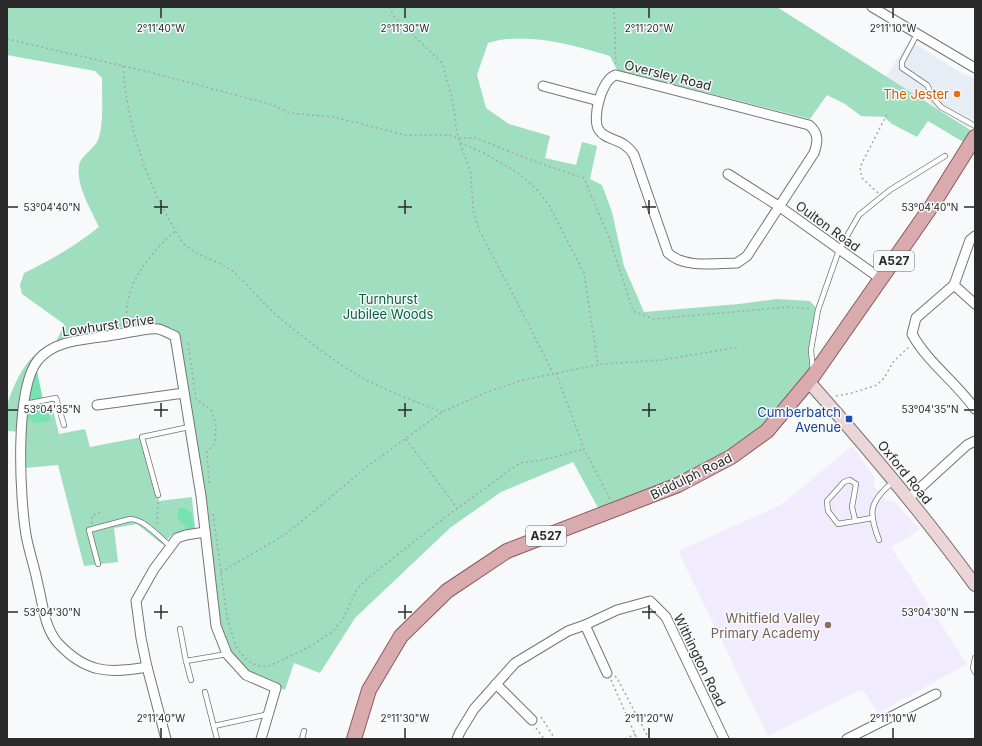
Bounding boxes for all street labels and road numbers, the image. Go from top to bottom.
street label: Oversley Road [623,56,713,94]
street label: Oulton Road [793,197,863,255]
road number: A527 [874,251,914,271]
street label: Lowhurst Drive [61,311,155,339]
street label: Oxford Road [874,437,936,507]
street label: Biddulph Road [647,449,735,503]
road number: A527 [526,526,566,546]
street label: Withington Road [671,611,729,709]

